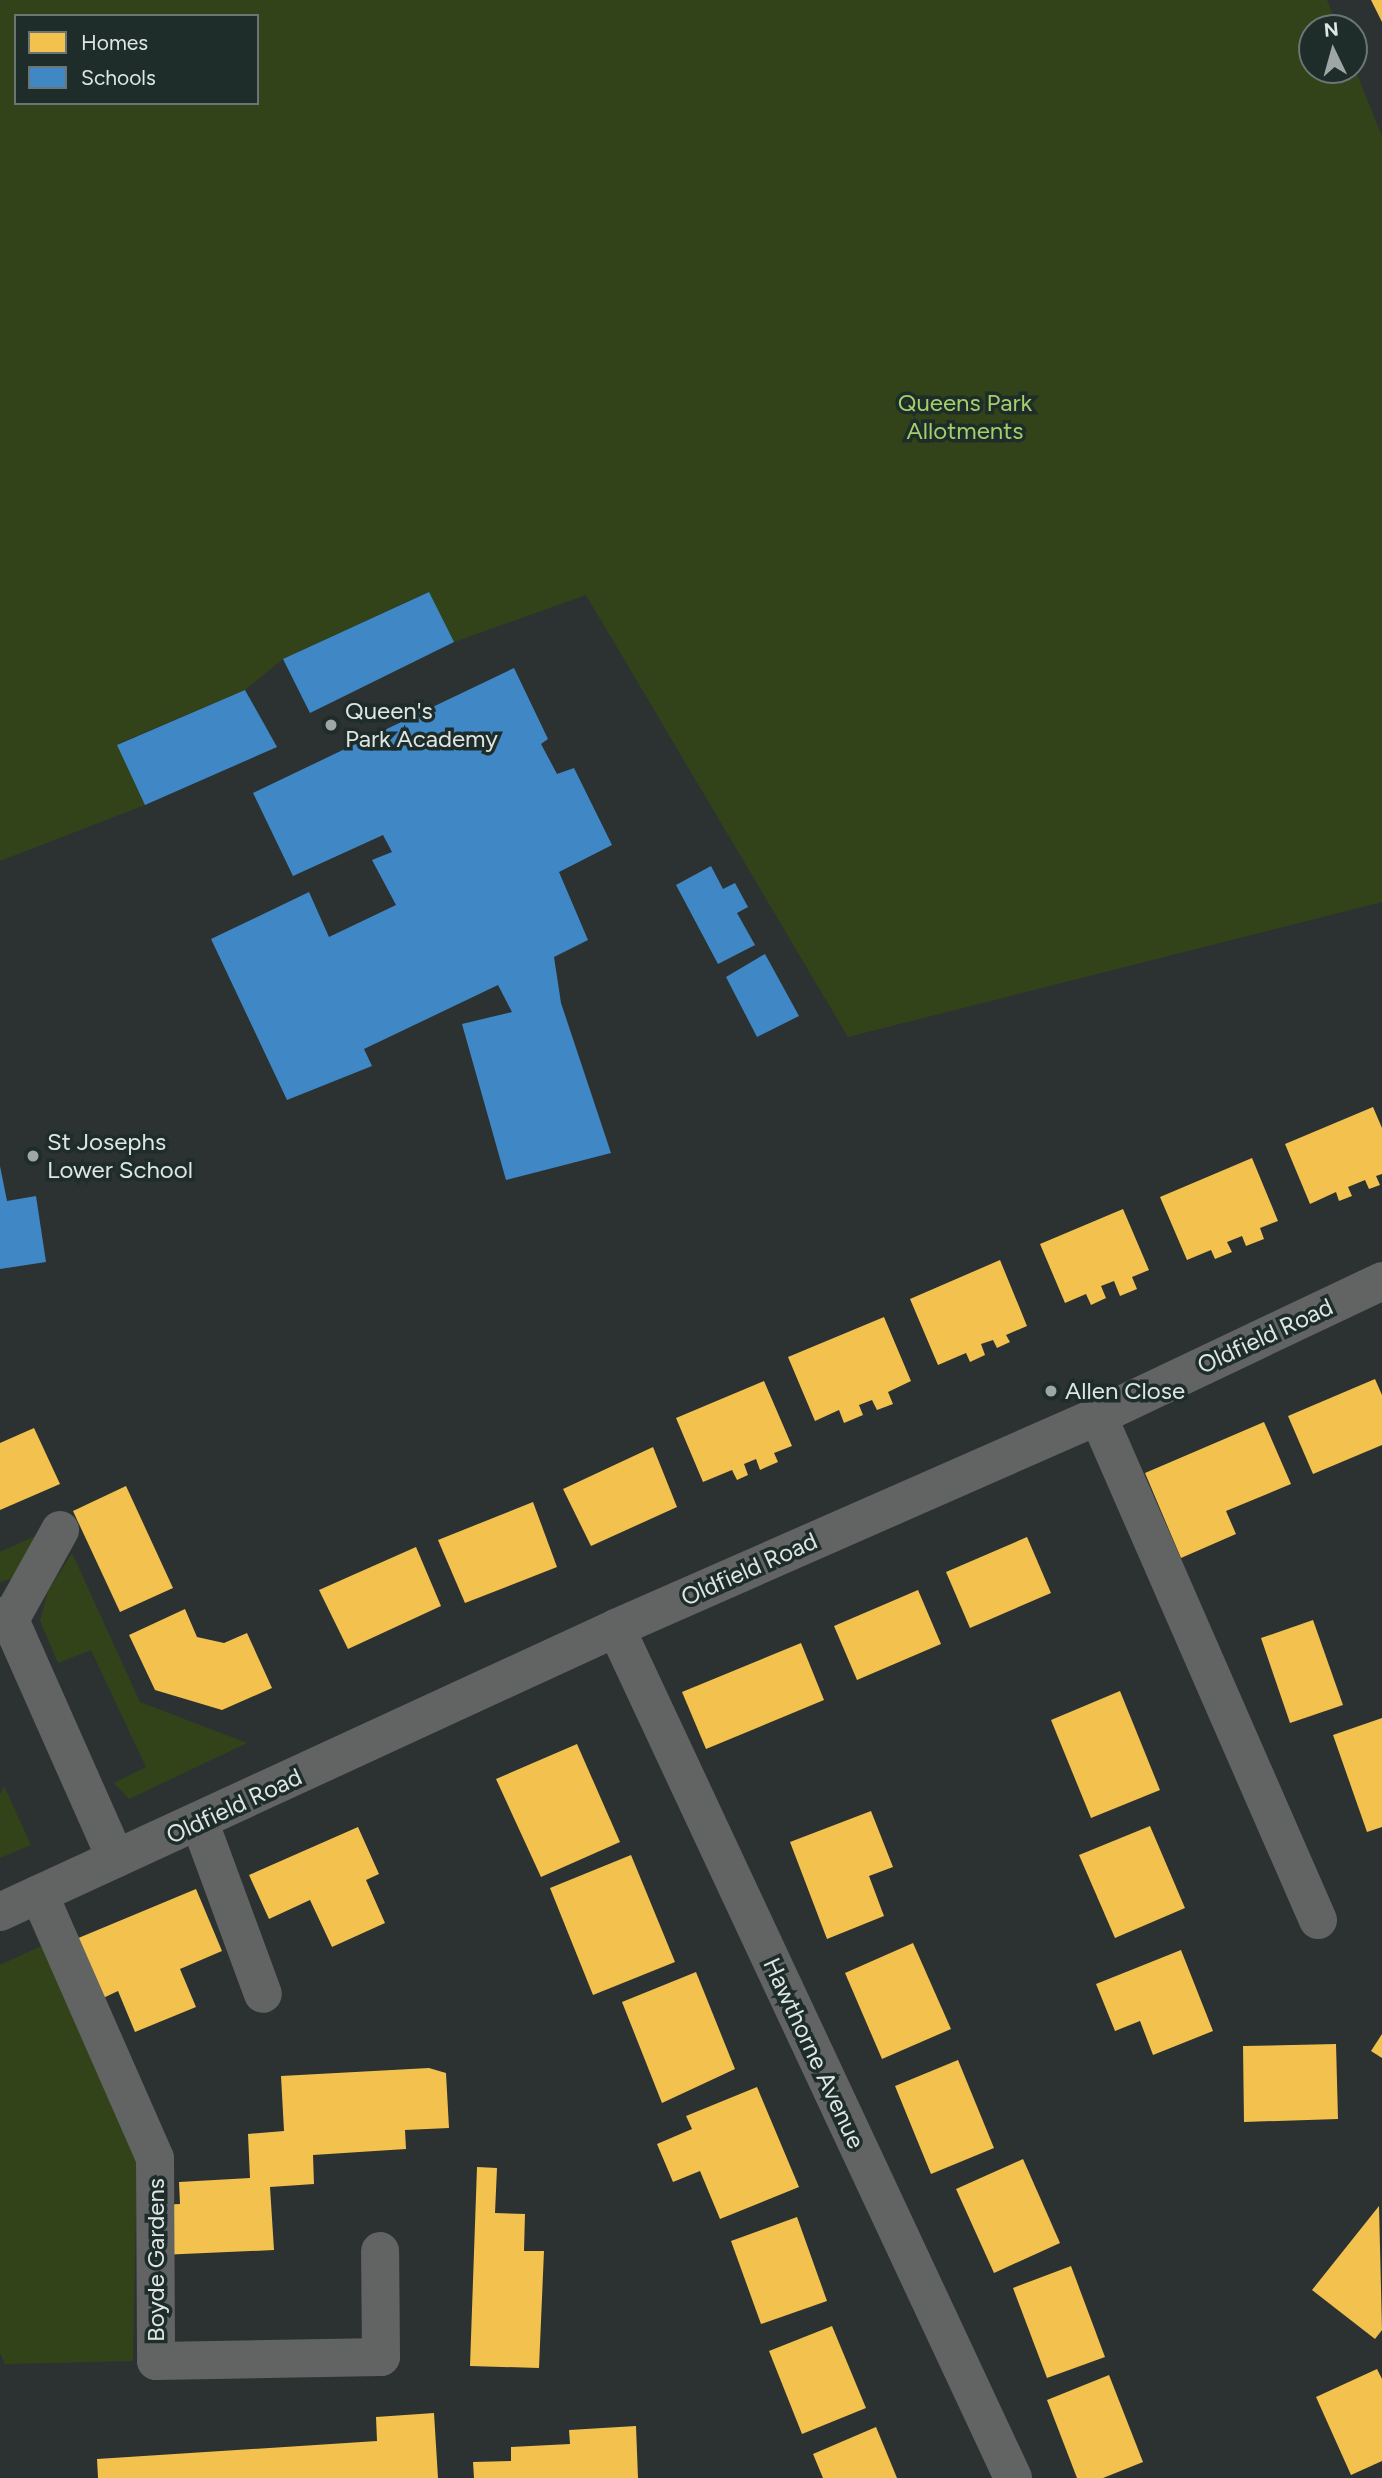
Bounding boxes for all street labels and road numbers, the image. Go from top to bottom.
street label: Oldfield Road [1193,1292,1337,1380]
street label: Oldfield Road [676,1526,822,1612]
street label: Oldfield Road [162,1762,306,1850]
street label: Hawthorne Avenue [757,1953,871,2153]
street label: Boyde Gardens [142,2178,170,2342]

